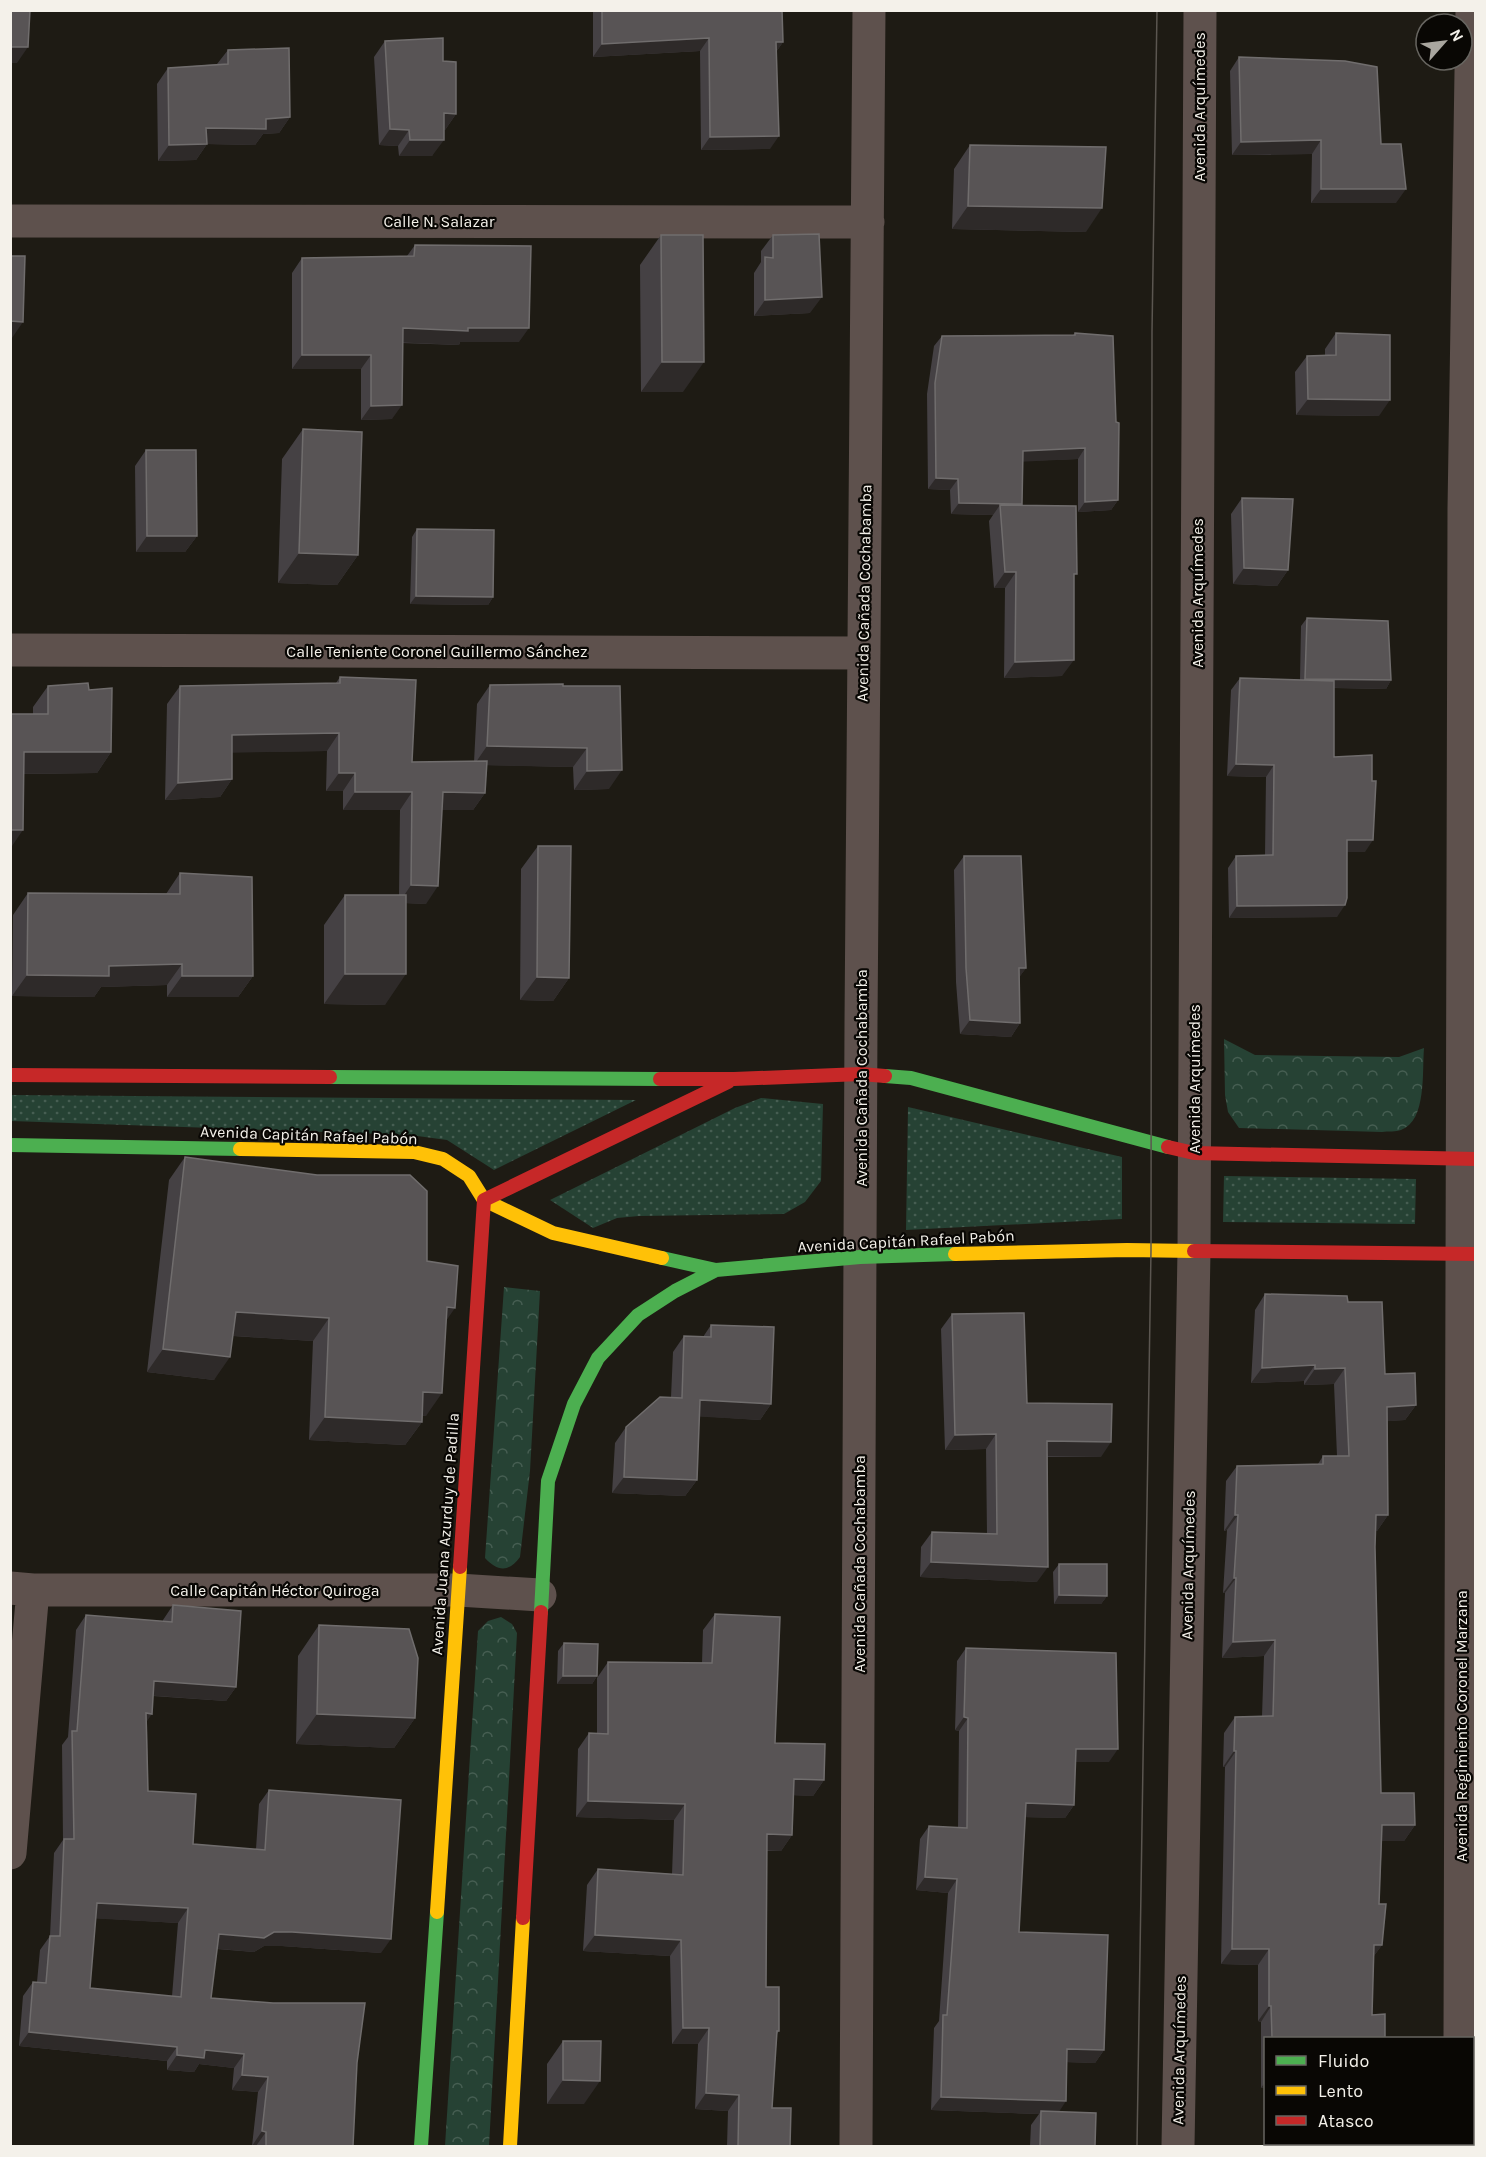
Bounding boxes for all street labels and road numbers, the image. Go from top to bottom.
street label: Avenida Arquímedes [1190,32,1209,182]
street label: Calle N. Salazar [383,212,495,231]
street label: Avenida Cañada Cochabamba [853,484,875,702]
street label: Avenida Arquímedes [1188,518,1207,668]
street label: Calle Teniente Coronel Guillermo Sánchez [286,642,588,661]
street label: Avenida Cañada Cochabamba [852,969,871,1187]
street label: Avenida Arquímedes [1185,1004,1204,1154]
street label: Avenida Capitán Rafael Pabón [200,1122,418,1148]
street label: Avenida Capitán Rafael Pabón [797,1226,1015,1256]
street label: Avenida Juana Azurduy de Padilla [427,1412,463,1656]
street label: Avenida Cañada Cochabamba [850,1455,869,1673]
street label: Avenida Arquímedes [1177,1490,1199,1640]
street label: Calle Capitán Héctor Quiroga [170,1581,380,1600]
street label: Avenida Regimiento Coronel Marzana [1452,1590,1471,1862]
street label: Avenida Arquímedes [1168,1975,1190,2125]

